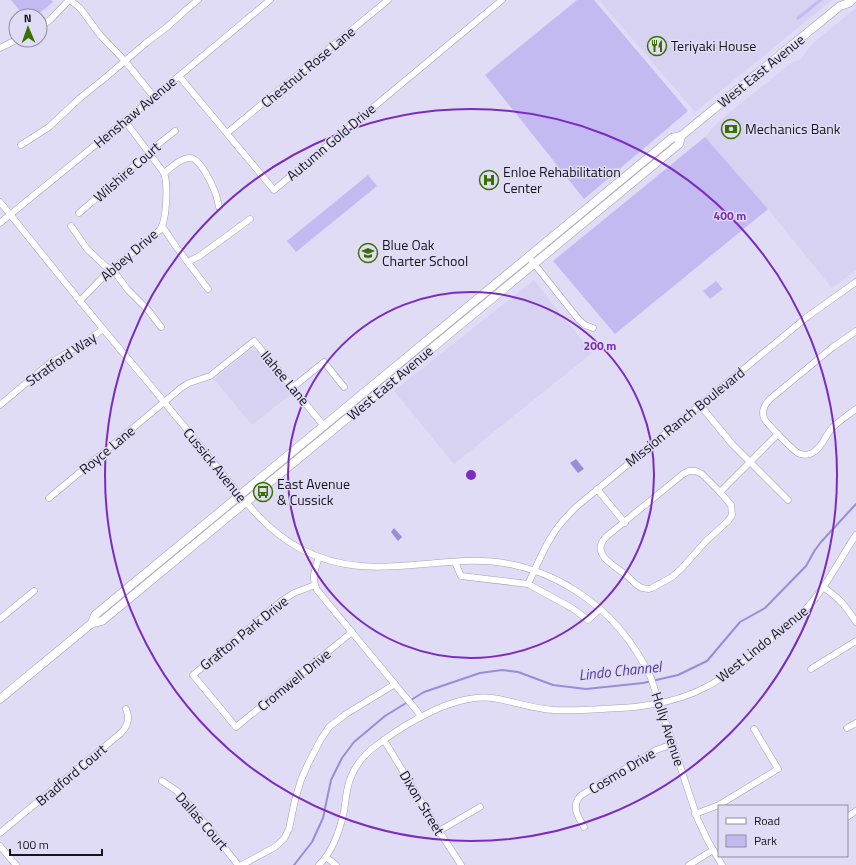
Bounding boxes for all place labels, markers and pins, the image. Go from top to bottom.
restaurant icon: Teriyaki House [646,35,668,57]
place label: Teriyaki House [671,35,756,56]
bank icon: Mechanics Bank [720,118,742,140]
place label: Mechanics Bank [745,118,841,139]
place label: Enloe Rehabilitation Center [503,161,621,198]
hospital icon: Enloe Rehabilitation Center [478,169,500,191]
place label: Blue Oak Charter School [382,234,468,271]
school or university icon: Blue Oak Charter School [357,242,379,264]
centre of rings [464,468,478,482]
place label: East Avenue & Cussick [277,473,350,510]
bus stop icon: East Avenue & Cussick [252,481,274,503]

